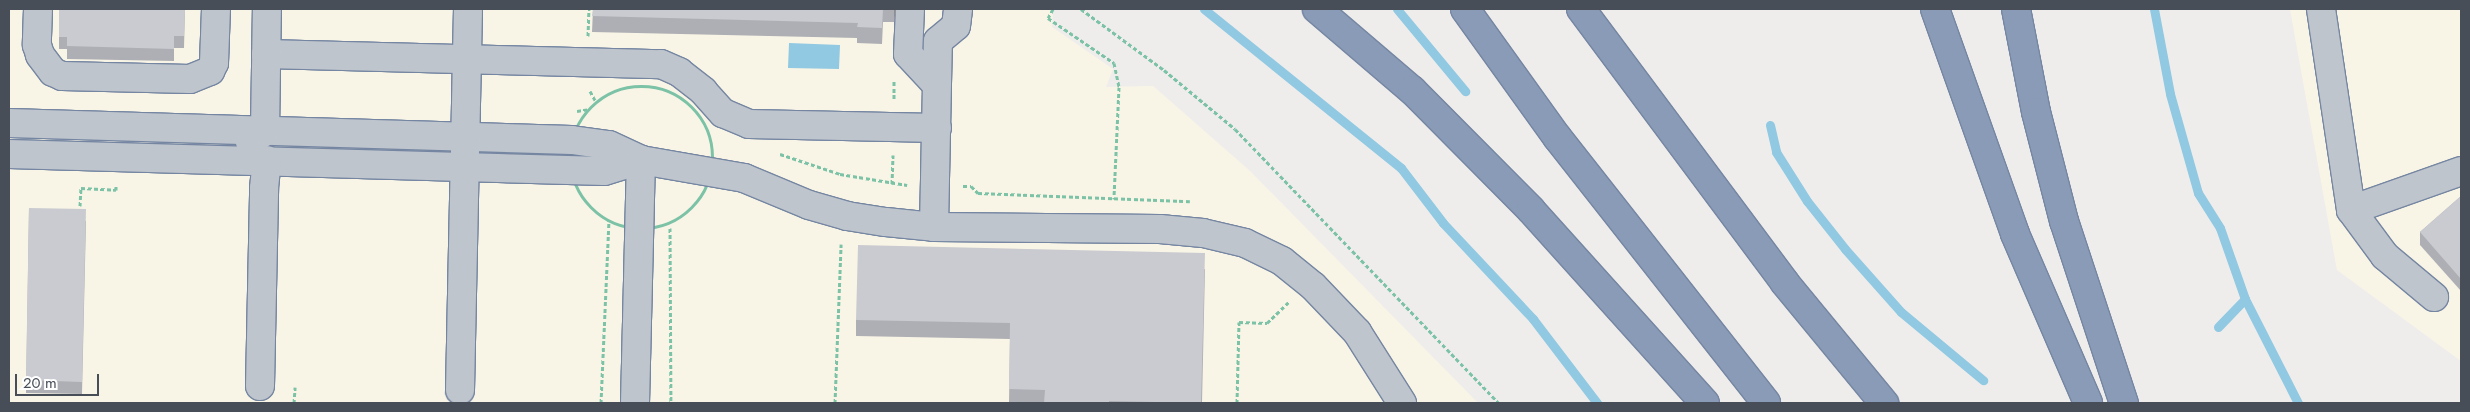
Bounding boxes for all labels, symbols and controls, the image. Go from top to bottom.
scale bar [18,364,101,396]
text: 20 m [23,372,57,394]

